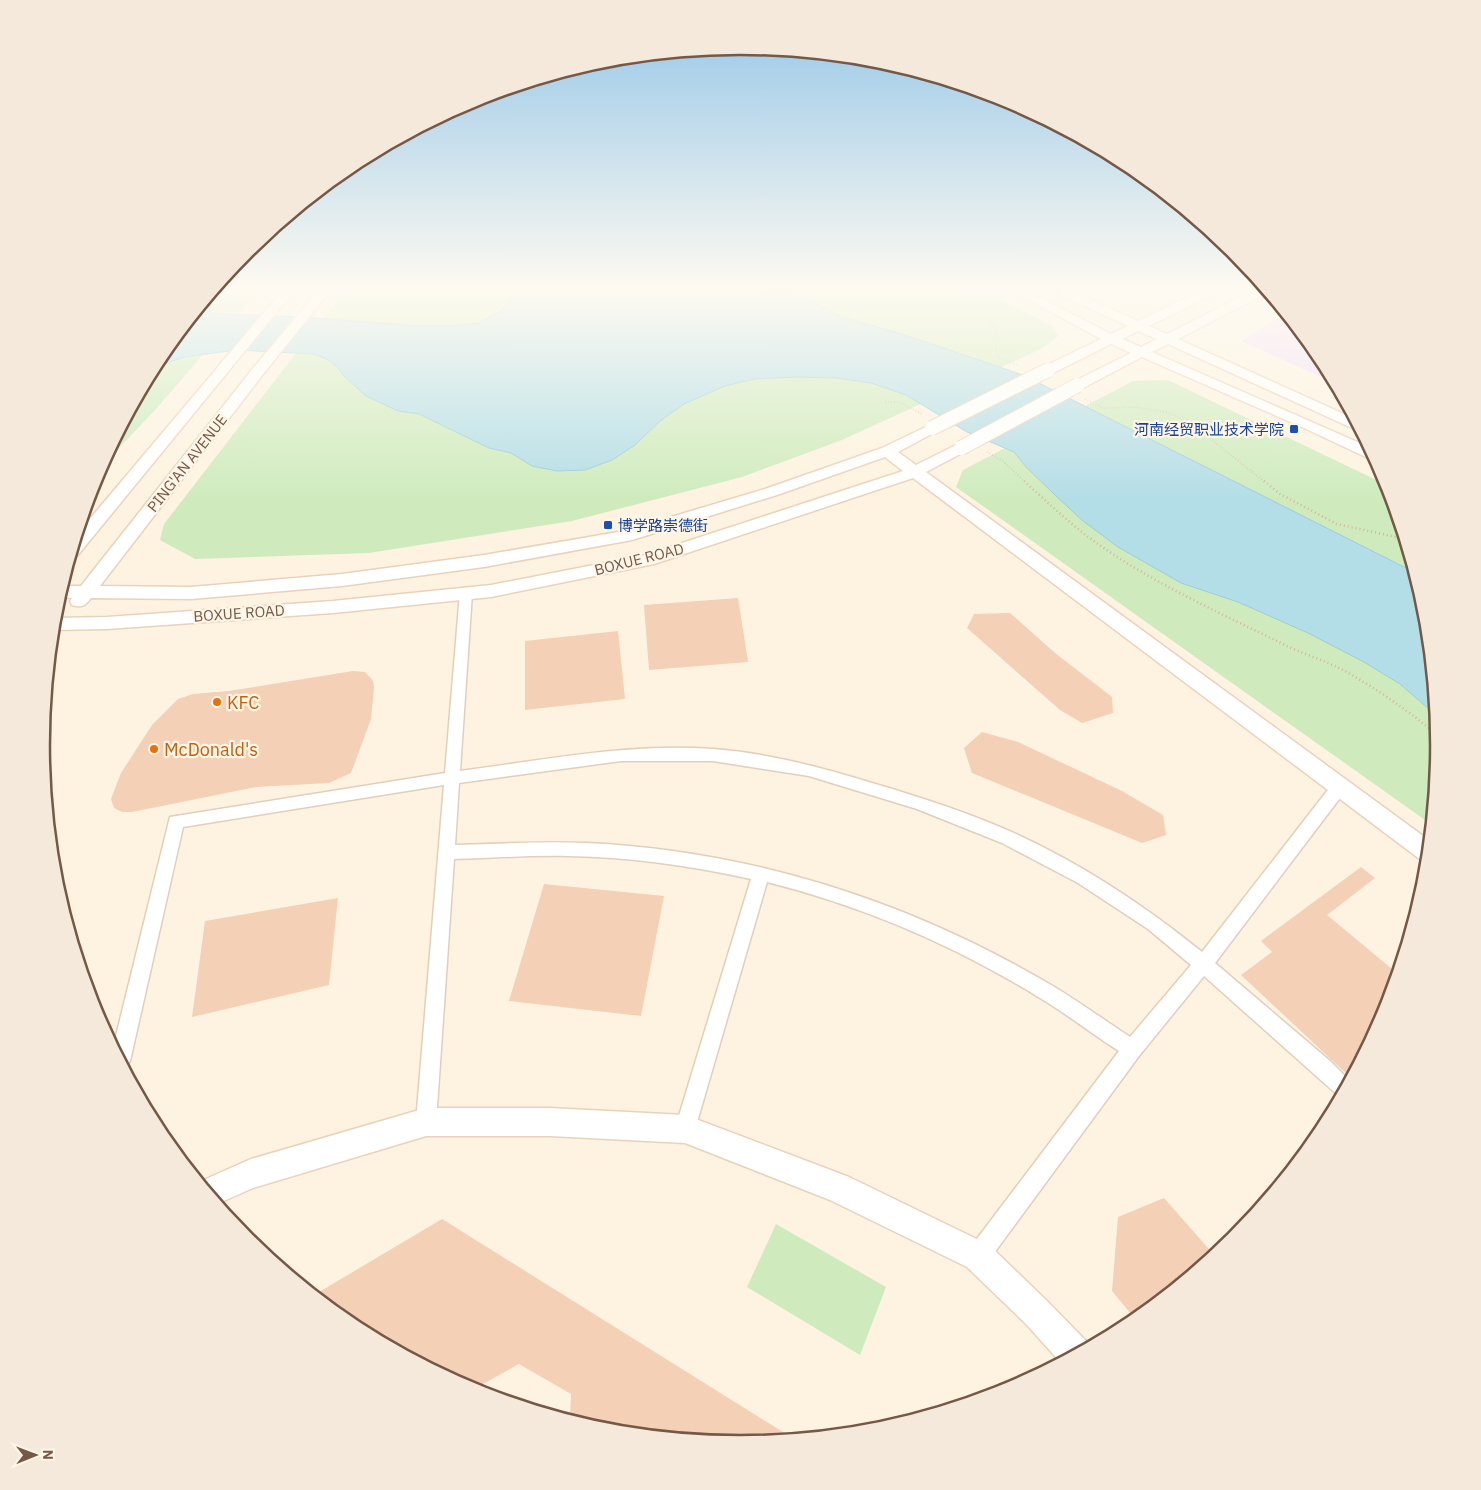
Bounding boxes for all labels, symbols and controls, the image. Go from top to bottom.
street label: PING'AN AVENUE [143,410,231,516]
place label: 河南经贸职业技术学院 [1134,420,1284,439]
marker: 河南经贸职业技术学院 [1288,423,1300,435]
place label: 博学路崇德街 [618,516,708,535]
marker: 博学路崇德街 [602,519,614,531]
street label: BOXUE ROAD [592,539,686,579]
street label: BOXUE ROAD [193,600,285,626]
place label: KFC [227,691,259,714]
marker: KFC [211,696,223,708]
place label: McDonald's [164,738,258,761]
marker: McDonald's [148,743,160,755]
north arrow [10,1430,60,1480]
text: N [39,1450,57,1460]

